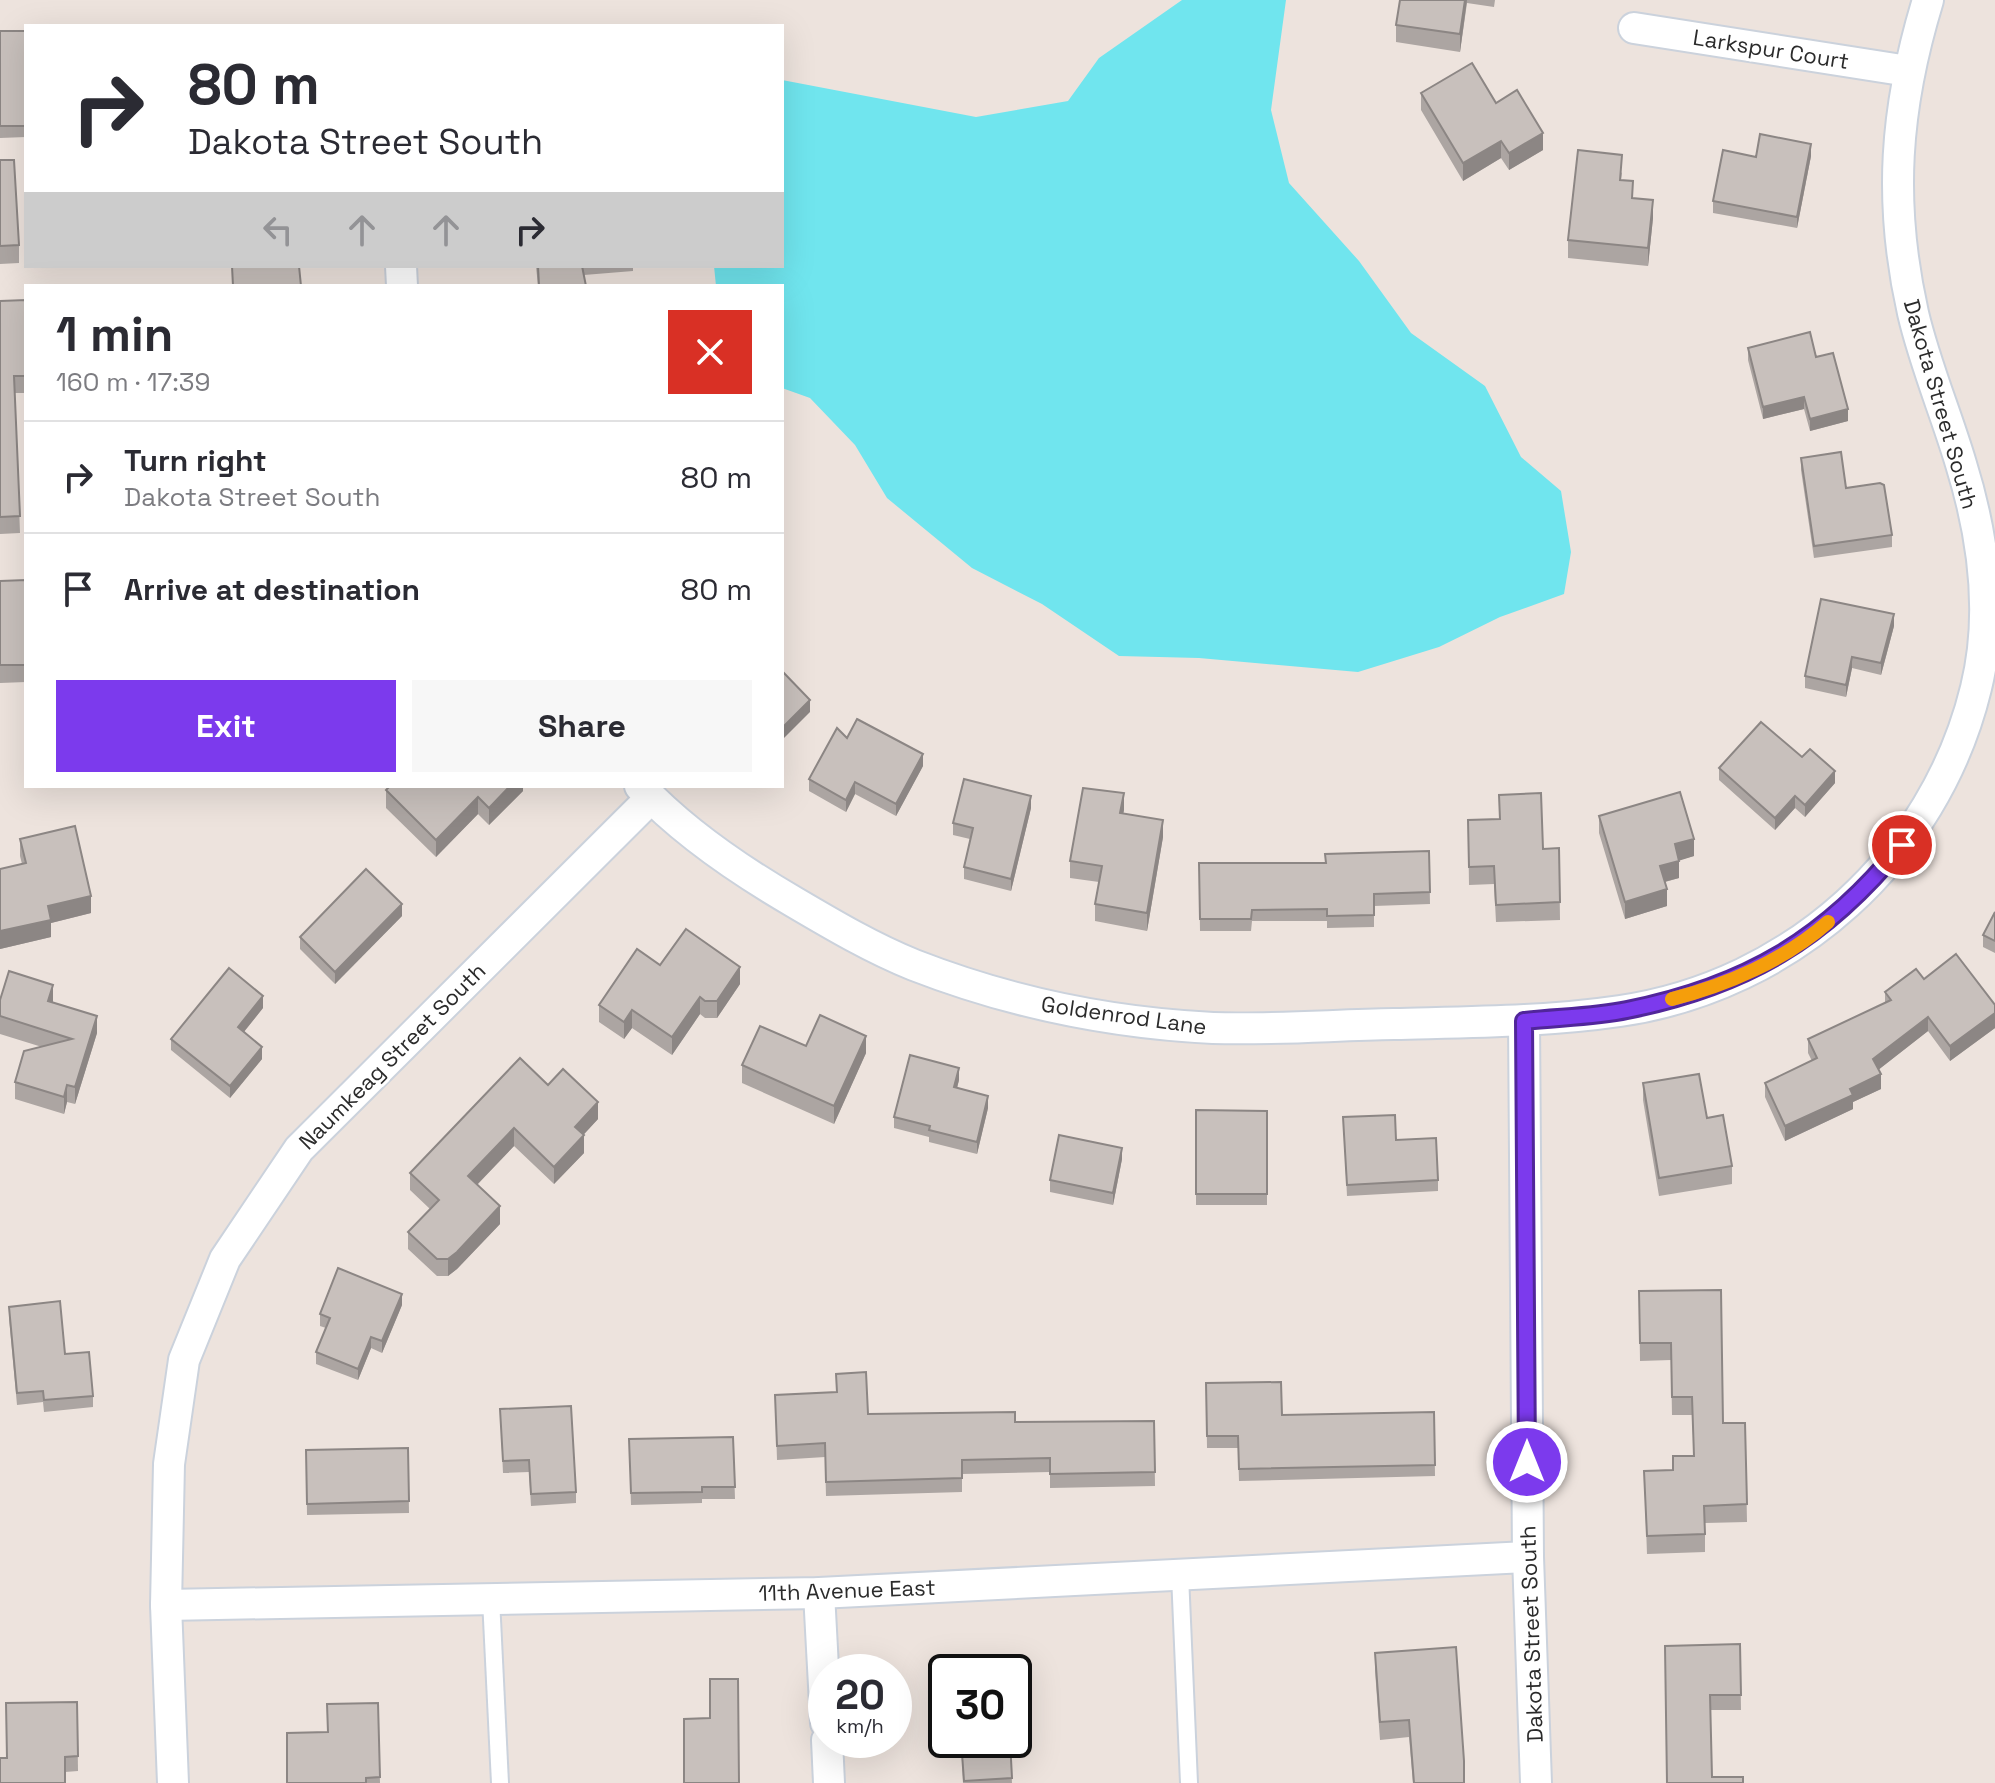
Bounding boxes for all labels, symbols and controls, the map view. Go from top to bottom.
street label: Larkspur Court [1691,23,1851,75]
text: 80 m [188,49,320,120]
icon: right [56,56,160,160]
text: Dakota Street South [188,119,543,165]
icon: left [256,208,300,252]
icon: ahead [340,208,384,252]
icon: ahead [424,208,468,252]
icon: right [508,208,552,252]
street label: Dakota Street South [1898,296,1984,512]
text: 1 min [56,304,173,365]
button: close [668,310,752,394]
text: 160 m · 17:39 [56,365,210,399]
text: Turn right [124,441,267,480]
icon: right [56,455,100,499]
text: 80 m [681,458,752,497]
text: Dakota Street South [124,480,381,514]
icon: arrive [56,567,100,611]
text: Arrive at destination [124,570,420,609]
text: 80 m [681,570,752,609]
button: Exit [56,680,396,772]
button: Share [412,680,752,772]
pin [1868,811,1936,879]
icon: arrive [1880,823,1924,867]
street label: Naumkeag Street South [293,957,491,1155]
street label: Goldenrod Lane [1040,990,1208,1040]
position arrow [1485,1420,1569,1504]
street label: Dakota Street South [1513,1525,1549,1743]
street label: 11th Avenue East [758,1573,936,1607]
speed limit sign: 30 [928,1654,1032,1758]
text: 20 [835,1670,885,1721]
text: km/h [836,1713,884,1739]

